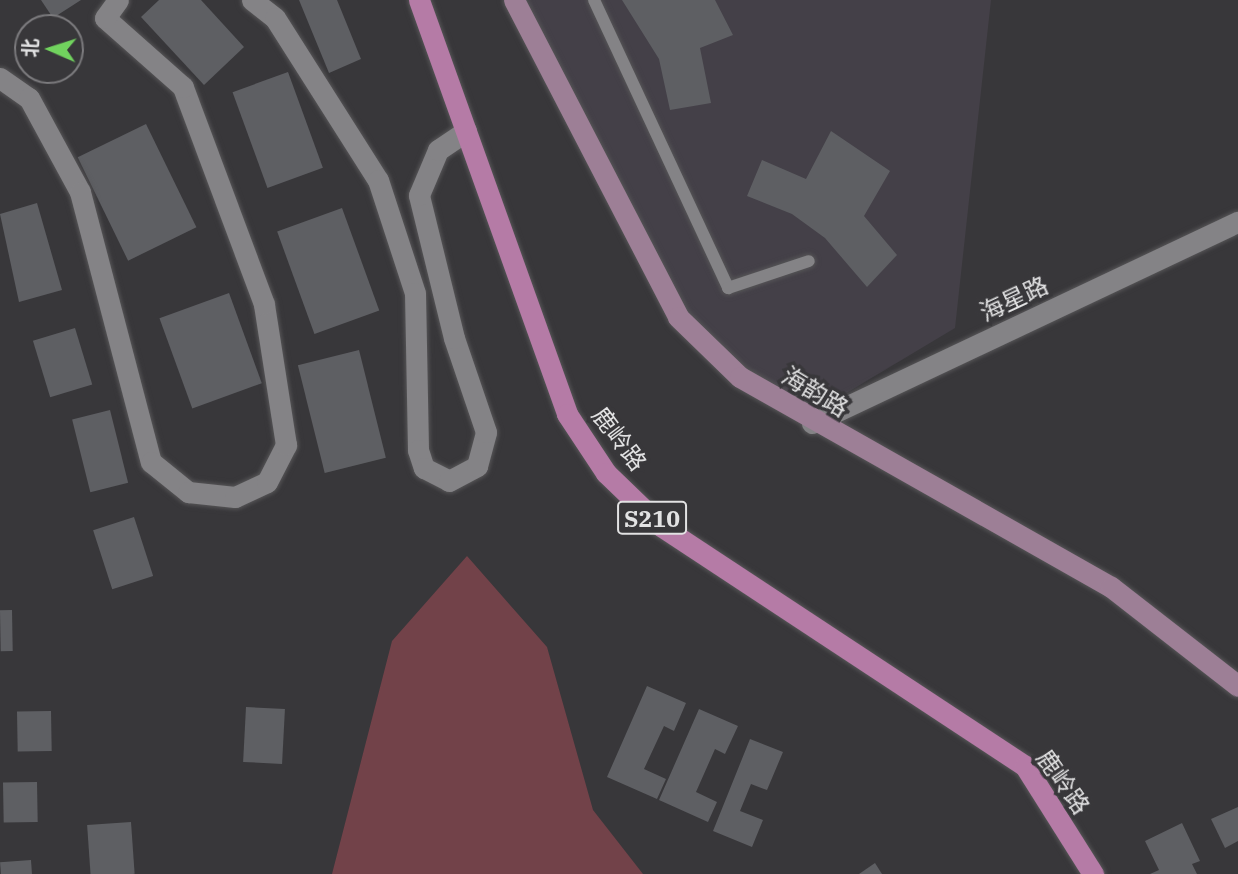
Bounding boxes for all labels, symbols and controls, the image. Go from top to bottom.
north arrow [14,14,84,84]
text: 北 [18,38,43,58]
street label: 海星路 [975,271,1053,327]
street label: 海韵路 [777,361,853,423]
street label: 鹿岭路 [586,402,652,476]
road number: S210 [617,498,687,538]
street label: 鹿岭路 [1031,744,1095,820]

